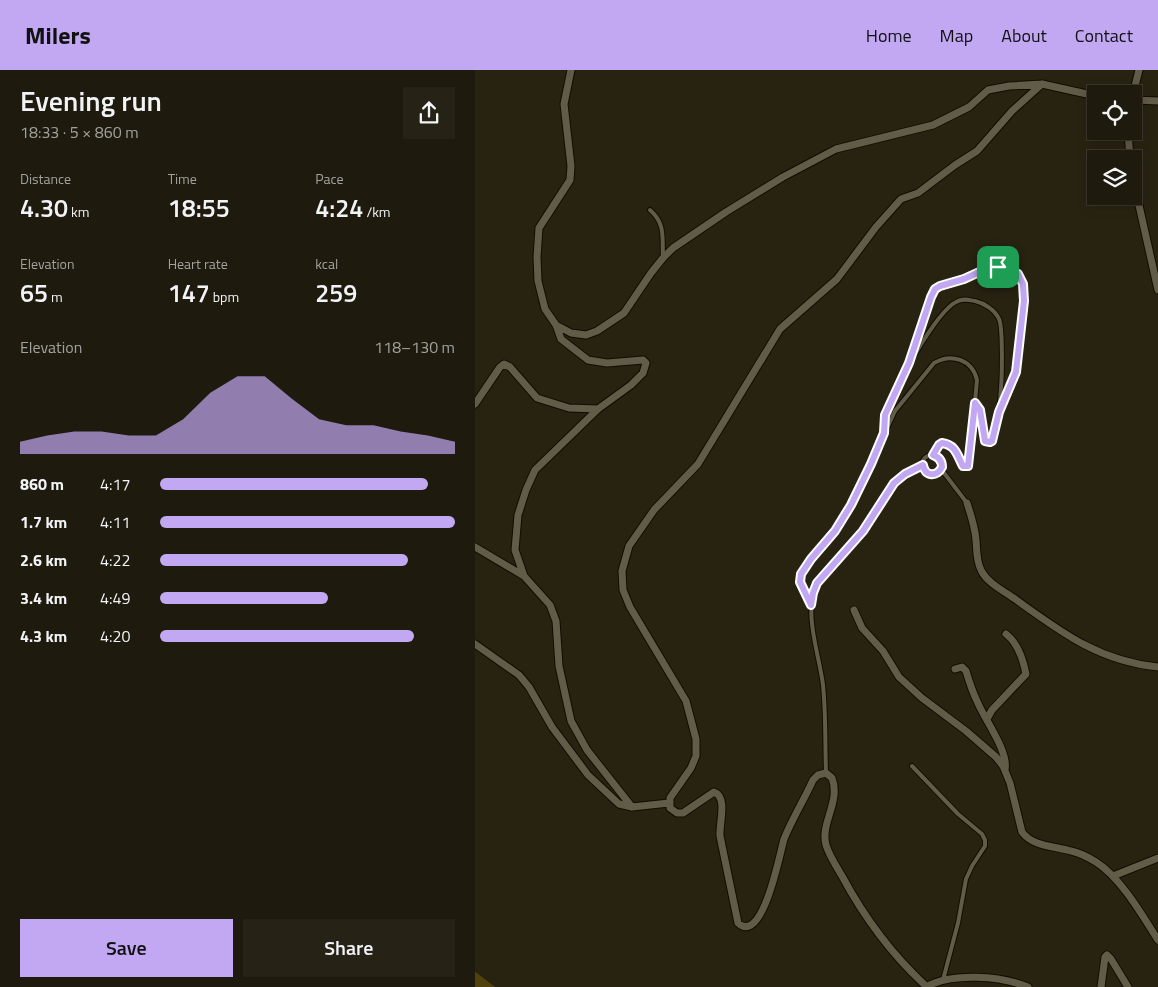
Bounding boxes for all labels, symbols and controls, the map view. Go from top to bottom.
text: Milers [25,17,91,53]
text: Home [866,22,912,49]
text: Map [940,22,973,49]
text: About [1001,22,1047,49]
text: Contact [1075,22,1133,49]
text: Evening run [20,79,162,122]
map controls [1087,85,1142,205]
button: locate [1087,85,1142,140]
button: share [403,87,455,139]
text: 18:33 · 5 × 860 m [20,120,139,144]
button: layers [1087,150,1142,205]
text: Distance [20,168,71,189]
text: Time [168,168,197,189]
text: Pace [315,168,344,189]
text: 4.30 [20,189,68,227]
text: 18:55 [168,189,230,227]
text: 4:24 [315,189,363,227]
text: km [68,201,89,222]
text: /km [363,201,391,222]
pin [977,246,1019,288]
text: Elevation [20,253,74,274]
text: Heart rate [168,253,228,274]
text: kcal [315,253,338,274]
icon: arrive [984,253,1012,281]
text: 65 [20,274,48,312]
text: 147 [168,274,210,312]
text: 259 [315,274,357,312]
text: m [48,286,63,307]
text: bpm [210,286,239,307]
text: Elevation [20,335,82,359]
text: 118–130 m [374,335,455,359]
text: 860 m [20,472,64,496]
text: 4:17 [100,472,130,496]
text: 1.7 km [20,510,67,534]
text: 4:11 [100,510,130,534]
text: 2.6 km [20,548,67,572]
text: 4:22 [100,548,130,572]
text: 3.4 km [20,586,67,610]
text: 4:49 [100,586,130,610]
text: 4.3 km [20,624,67,648]
text: 4:20 [100,624,130,648]
button: Save [20,919,233,977]
button: Share [243,919,455,977]

